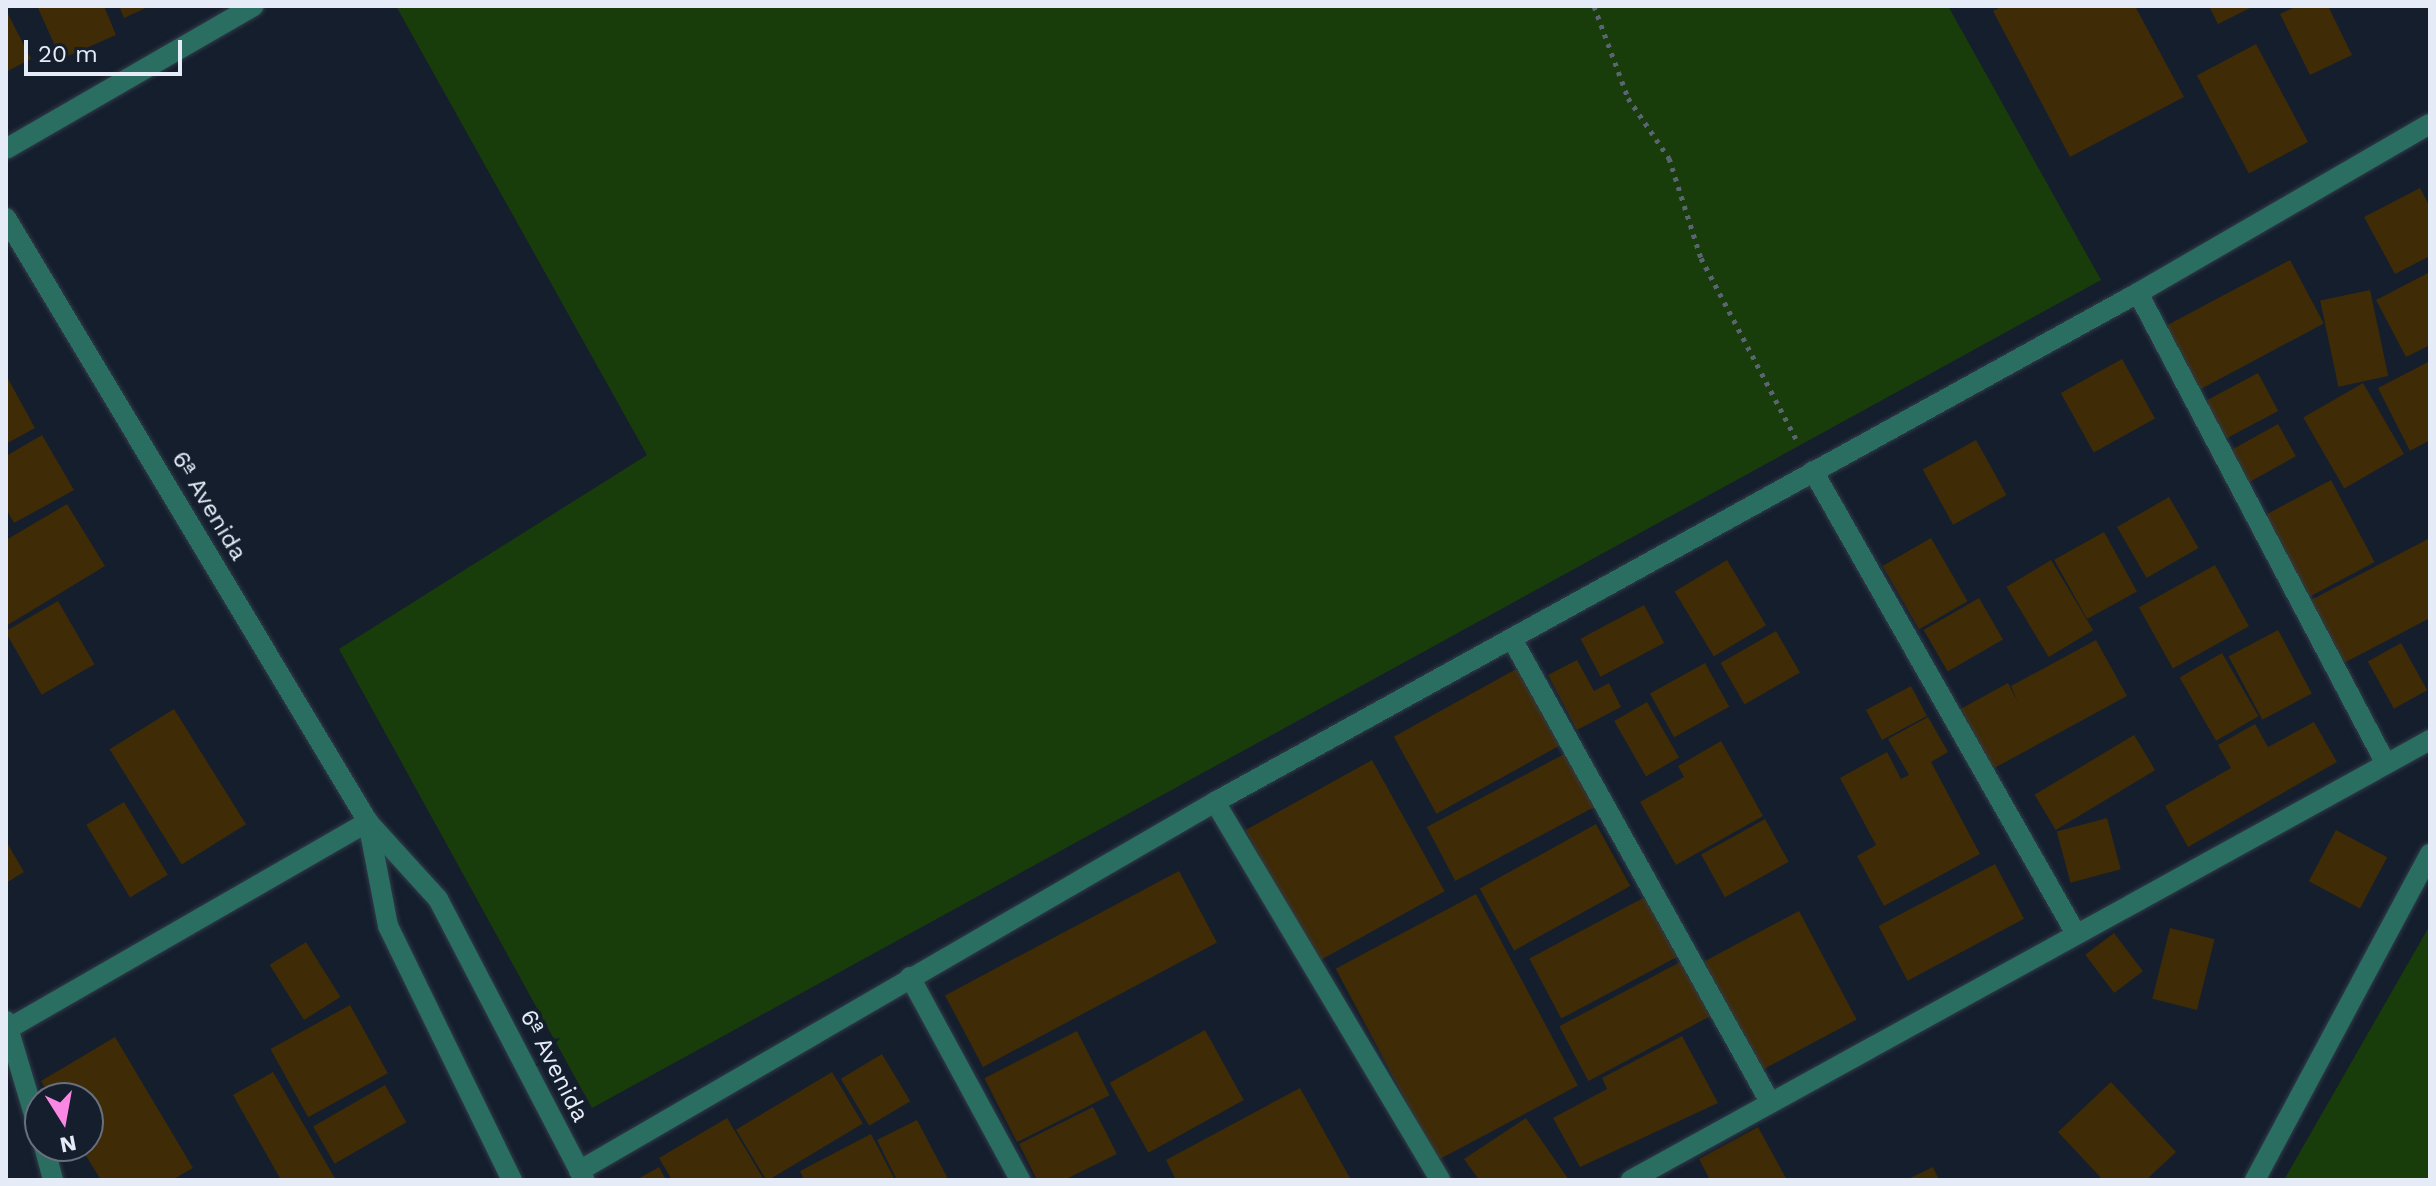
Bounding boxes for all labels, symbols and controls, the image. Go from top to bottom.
scale bar [28,24,186,74]
text: 20 m [38,40,98,68]
street label: 6ª Avenida [165,446,253,566]
street label: 6ª Avenida [513,1005,595,1127]
north arrow [24,1082,104,1162]
text: N [58,1130,79,1158]

